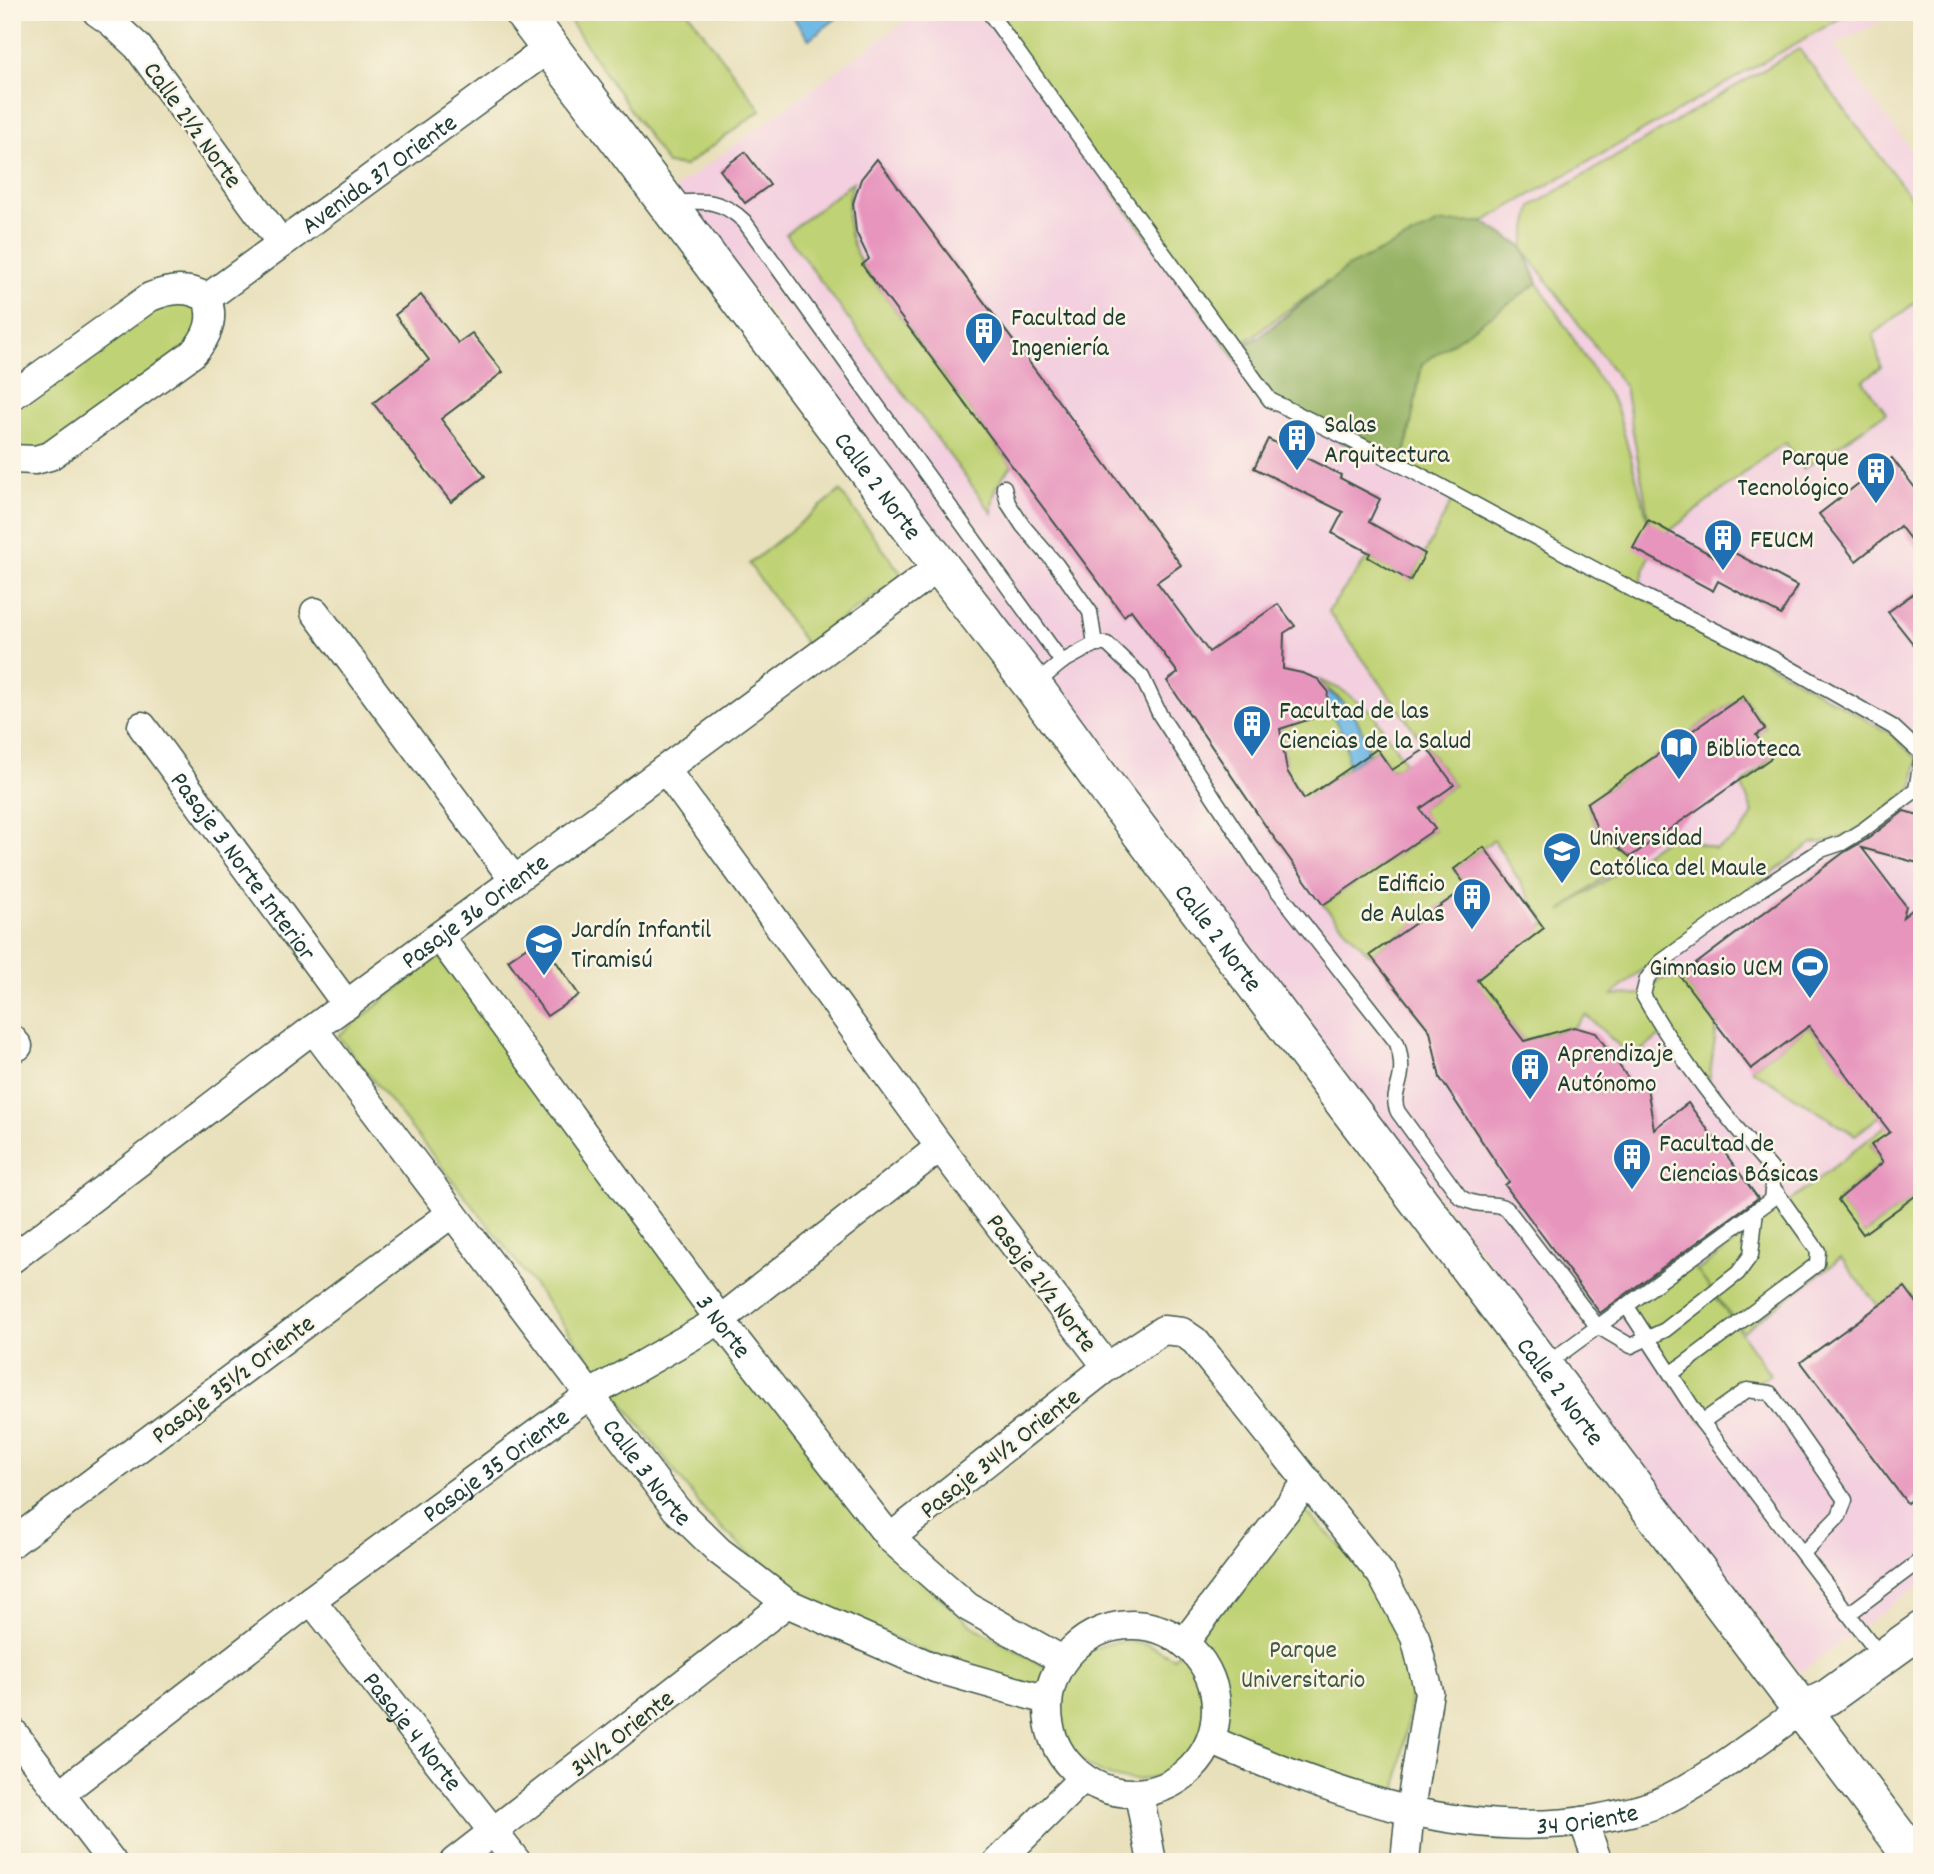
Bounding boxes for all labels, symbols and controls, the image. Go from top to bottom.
street label: Calle 2½ Norte [132,55,250,197]
street label: Avenida 37 Oriente [295,106,466,245]
place label: Facultad de Ingeniería [1011,301,1126,368]
building icon: Facultad de Ingeniería [963,310,1005,365]
place label: Salas Arquitectura [1324,408,1450,475]
building icon: Salas Arquitectura [1276,417,1318,472]
street label: Calle 2 Norte [823,425,929,549]
place label: Parque Tecnológico [1737,441,1849,508]
building icon: Parque Tecnológico [1855,450,1897,505]
building icon: FEUCM [1702,517,1744,572]
place label: FEUCM [1750,523,1814,560]
place label: Facultad de las Ciencias de la Salud [1279,694,1472,761]
building icon: Facultad de las Ciencias de la Salud [1231,703,1273,758]
library icon: Biblioteca [1658,726,1700,781]
place label: Biblioteca [1706,732,1801,769]
street label: Pasaje 3 Norte Interior [160,765,324,970]
place label: Universidad Católica del Maule [1589,821,1767,888]
school or university icon: Universidad Católica del Maule [1541,830,1583,885]
street label: Pasaje 36 Oriente [395,846,558,980]
place label: Edificio de Aulas [1361,867,1445,934]
building icon: Edificio de Aulas [1451,876,1493,931]
street label: Calle 2 Norte [1164,877,1270,1001]
place label: Jardín Infantil Tiramisú [571,913,711,980]
school or university icon: Jardín Infantil Tiramisú [523,922,565,977]
sports icon: Gimnasio UCM [1789,945,1831,1000]
place label: Gimnasio UCM [1649,951,1783,988]
place label: Aprendizaje Autónomo [1557,1037,1674,1104]
building icon: Aprendizaje Autónomo [1509,1046,1551,1101]
place label: Facultad de Ciencias Básicas [1659,1127,1819,1194]
building icon: Facultad de Ciencias Básicas [1611,1136,1653,1191]
street label: Pasaje 2½ Norte [976,1207,1105,1361]
street label: 3 Norte [685,1288,759,1368]
street label: Pasaje 35½ Oriente [145,1307,324,1455]
street label: Calle 2 Norte [1506,1331,1612,1455]
street label: Pasaje 34½ Oriente [913,1380,1089,1529]
street label: Pasaje 35 Oriente [416,1400,579,1534]
street label: Calle 3 Norte [592,1412,699,1537]
park label: Parque Universitario [1241,1633,1365,1700]
street label: Pasaje 4 Norte [352,1665,470,1800]
street label: 34½ Oriente [563,1682,683,1787]
street label: 34 Oriente [1536,1796,1643,1847]

